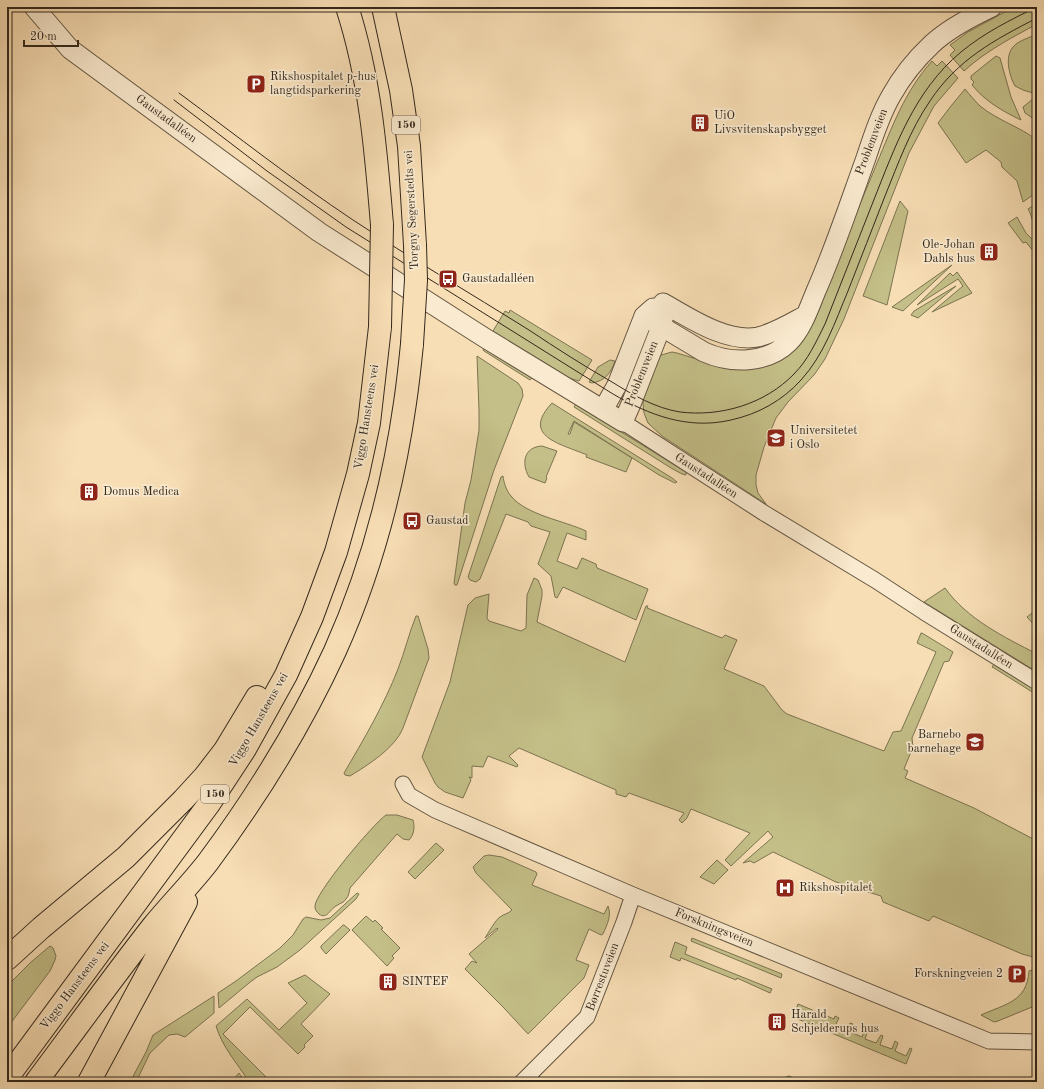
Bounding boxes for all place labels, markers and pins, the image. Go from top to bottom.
place label: Rikshospitalet p-hus langtidsparkering [270,71,376,97]
parking icon: Rikshospitalet p-hus langtidsparkering [245,73,267,95]
place label: UiO Livsvitenskapsbygget [714,110,827,136]
building icon: UiO Livsvitenskapsbygget [689,112,711,134]
place label: Ole-Johan Dahls hus [922,239,976,265]
building icon: Ole-Johan Dahls hus [978,241,1000,263]
bus stop icon: Gaustadalléen [437,268,459,290]
place label: Gaustadalléen [462,273,535,285]
place label: Universitetet i Oslo [790,425,857,451]
school or university icon: Universitetet i Oslo [765,427,787,449]
building icon: Domus Medica [78,481,100,503]
place label: Domus Medica [103,486,179,498]
bus stop icon: Gaustad [401,510,423,532]
place label: Gaustad [426,515,469,527]
place label: Barnebo barnehage [908,729,961,755]
school or university icon: Barnebo barnehage [964,731,986,753]
hospital icon: Rikshospitalet [774,877,796,899]
place label: Rikshospitalet [799,882,873,894]
parking icon: Forskningveien 2 [1006,963,1028,985]
place label: Forskningveien 2 [914,968,1003,980]
building icon: SINTEF [377,971,399,993]
place label: SINTEF [402,976,448,988]
place label: Harald Schjelderups hus [791,1009,879,1035]
building icon: Harald Schjelderups hus [766,1011,788,1033]

